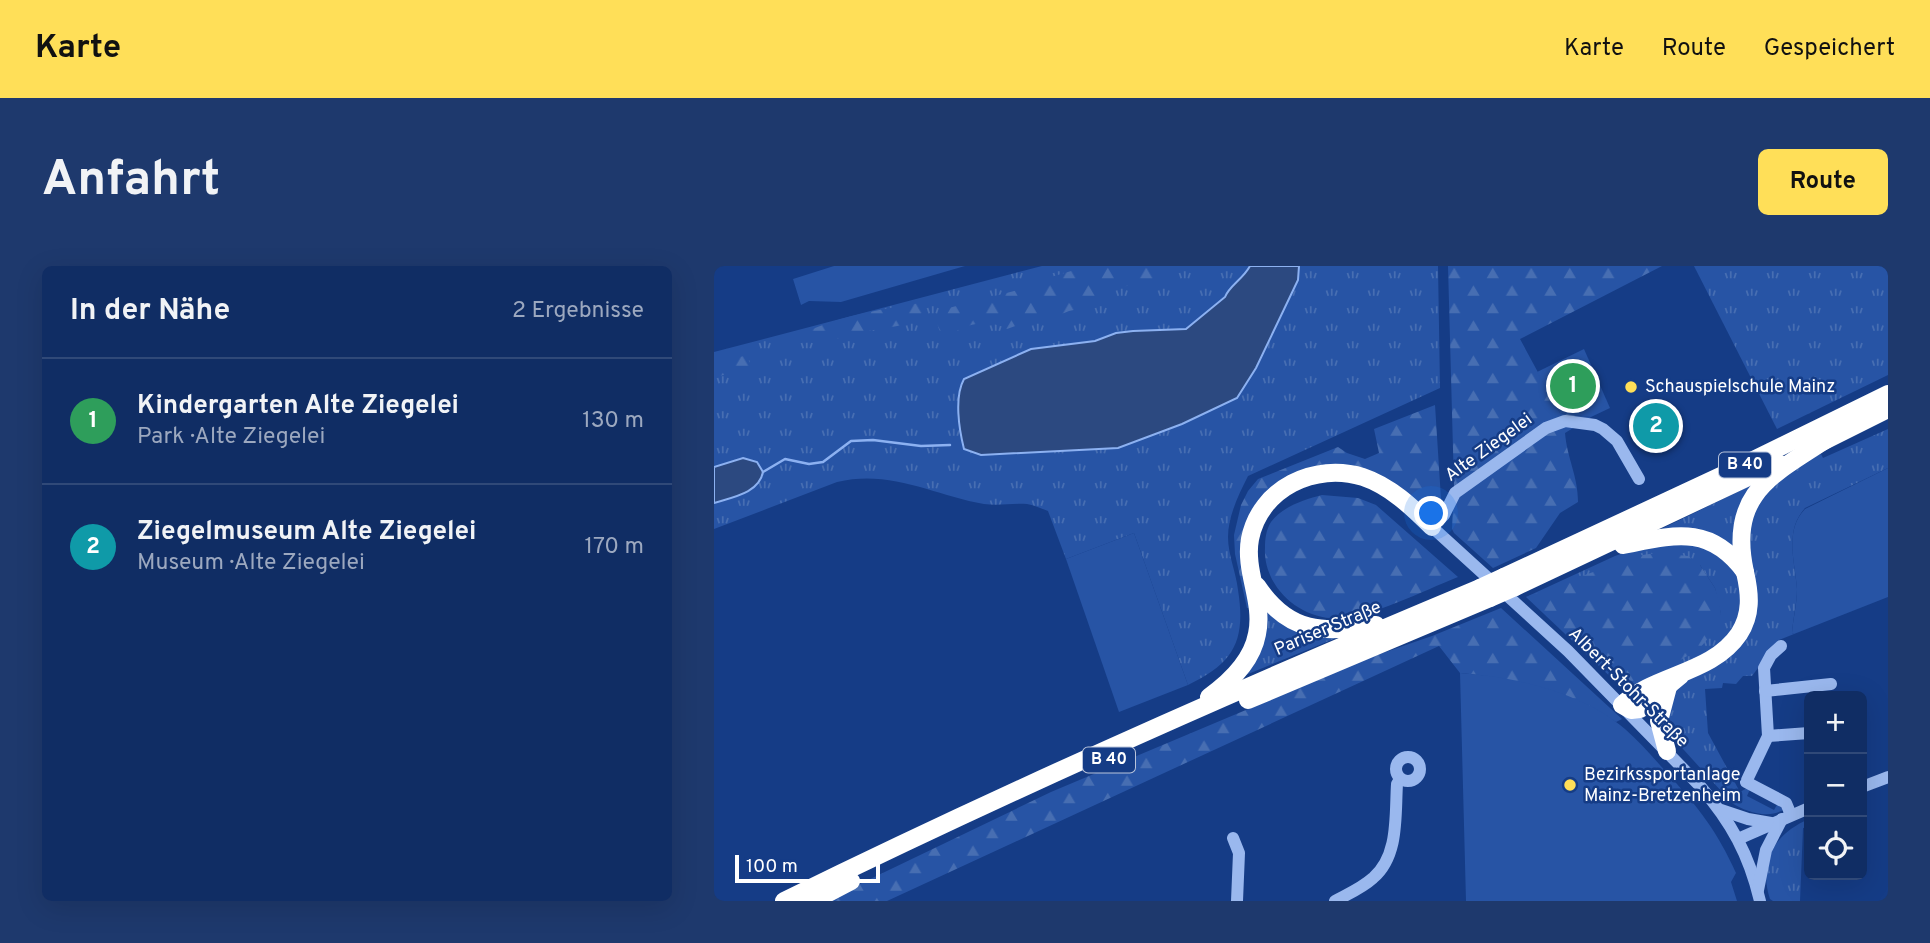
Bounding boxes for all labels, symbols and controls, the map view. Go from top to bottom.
text: Karte [35,28,121,70]
text: Karte [1564,34,1624,64]
text: Route [1662,34,1726,64]
text: Gespeichert [1764,34,1895,64]
button: Route [1758,149,1888,215]
text: Anfahrt [42,151,220,213]
text: In der Nähe [70,293,230,330]
text: 2 Ergebnisse [512,297,644,326]
pin: 1 [1550,360,1596,412]
place label: Schauspielschule Mainz [1645,376,1835,399]
marker: Schauspielschule Mainz [1623,379,1639,395]
text: Kindergarten Alte Ziegelei [137,390,459,423]
pin: 2 [1633,400,1679,452]
text: 1 [88,407,98,436]
text: 130 m [582,407,644,436]
street label: Alte Ziegelei [1441,409,1537,487]
text: Park · Alte Ziegelei [137,423,325,452]
road number: B 40 [1719,452,1771,477]
your location [1414,496,1448,530]
text: Ziegelmuseum Alte Ziegelei [137,516,476,549]
text: 2 [86,533,100,562]
text: 170 m [585,533,644,562]
text: Museum · Alte Ziegelei [137,549,365,578]
street label: Pariser Straße [1271,596,1385,662]
street label: Albert-Stohr-Straße [1563,623,1693,753]
map controls [1804,691,1867,880]
button: + [1804,691,1867,754]
road number: B 40 [1083,747,1135,772]
button: − [1804,754,1867,817]
place label: Bezirkssportanlage Mainz-Bretzenheim [1584,764,1741,808]
marker: Bezirkssportanlage Mainz-Bretzenheim [1562,777,1578,793]
button: locate [1804,817,1867,880]
scale bar [735,852,880,884]
text: 100 m [746,855,798,879]

